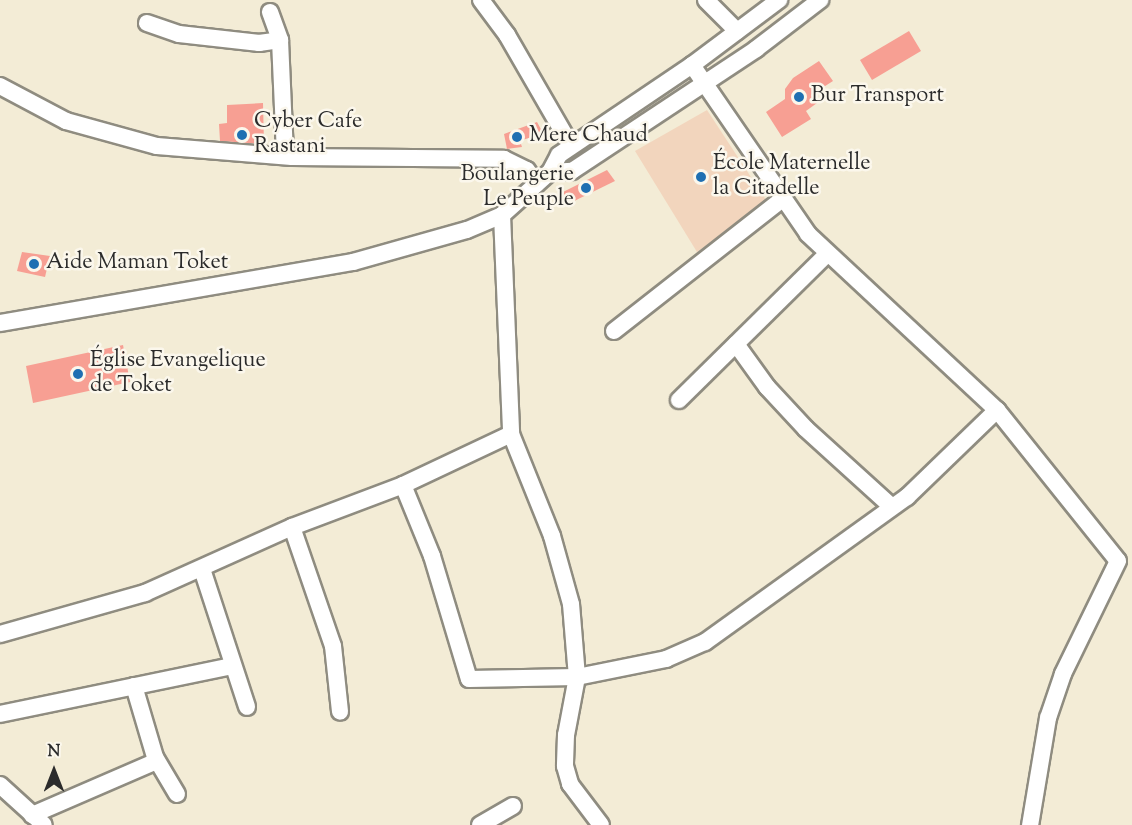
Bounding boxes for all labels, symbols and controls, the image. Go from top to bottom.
place label: Bur Transport [811,84,944,110]
marker: Bur Transport [792,90,806,104]
place label: Cyber Cafe Rastani [254,109,362,160]
place label: Mere Chaud [529,124,648,150]
marker: Cyber Cafe Rastani [235,128,249,142]
marker: Mere Chaud [510,130,524,144]
place label: École Maternelle la Citadelle [713,151,870,202]
place label: Boulangerie Le Peuple [461,162,574,214]
marker: École Maternelle la Citadelle [694,170,708,184]
marker: Boulangerie Le Peuple [579,181,593,195]
place label: Aide Maman Toket [46,251,228,277]
marker: Aide Maman Toket [27,257,41,271]
place label: Église Evangelique de Toket [90,348,266,400]
marker: Église Evangelique de Toket [71,367,85,381]
north arrow [24,741,84,801]
text: N [48,741,60,764]

